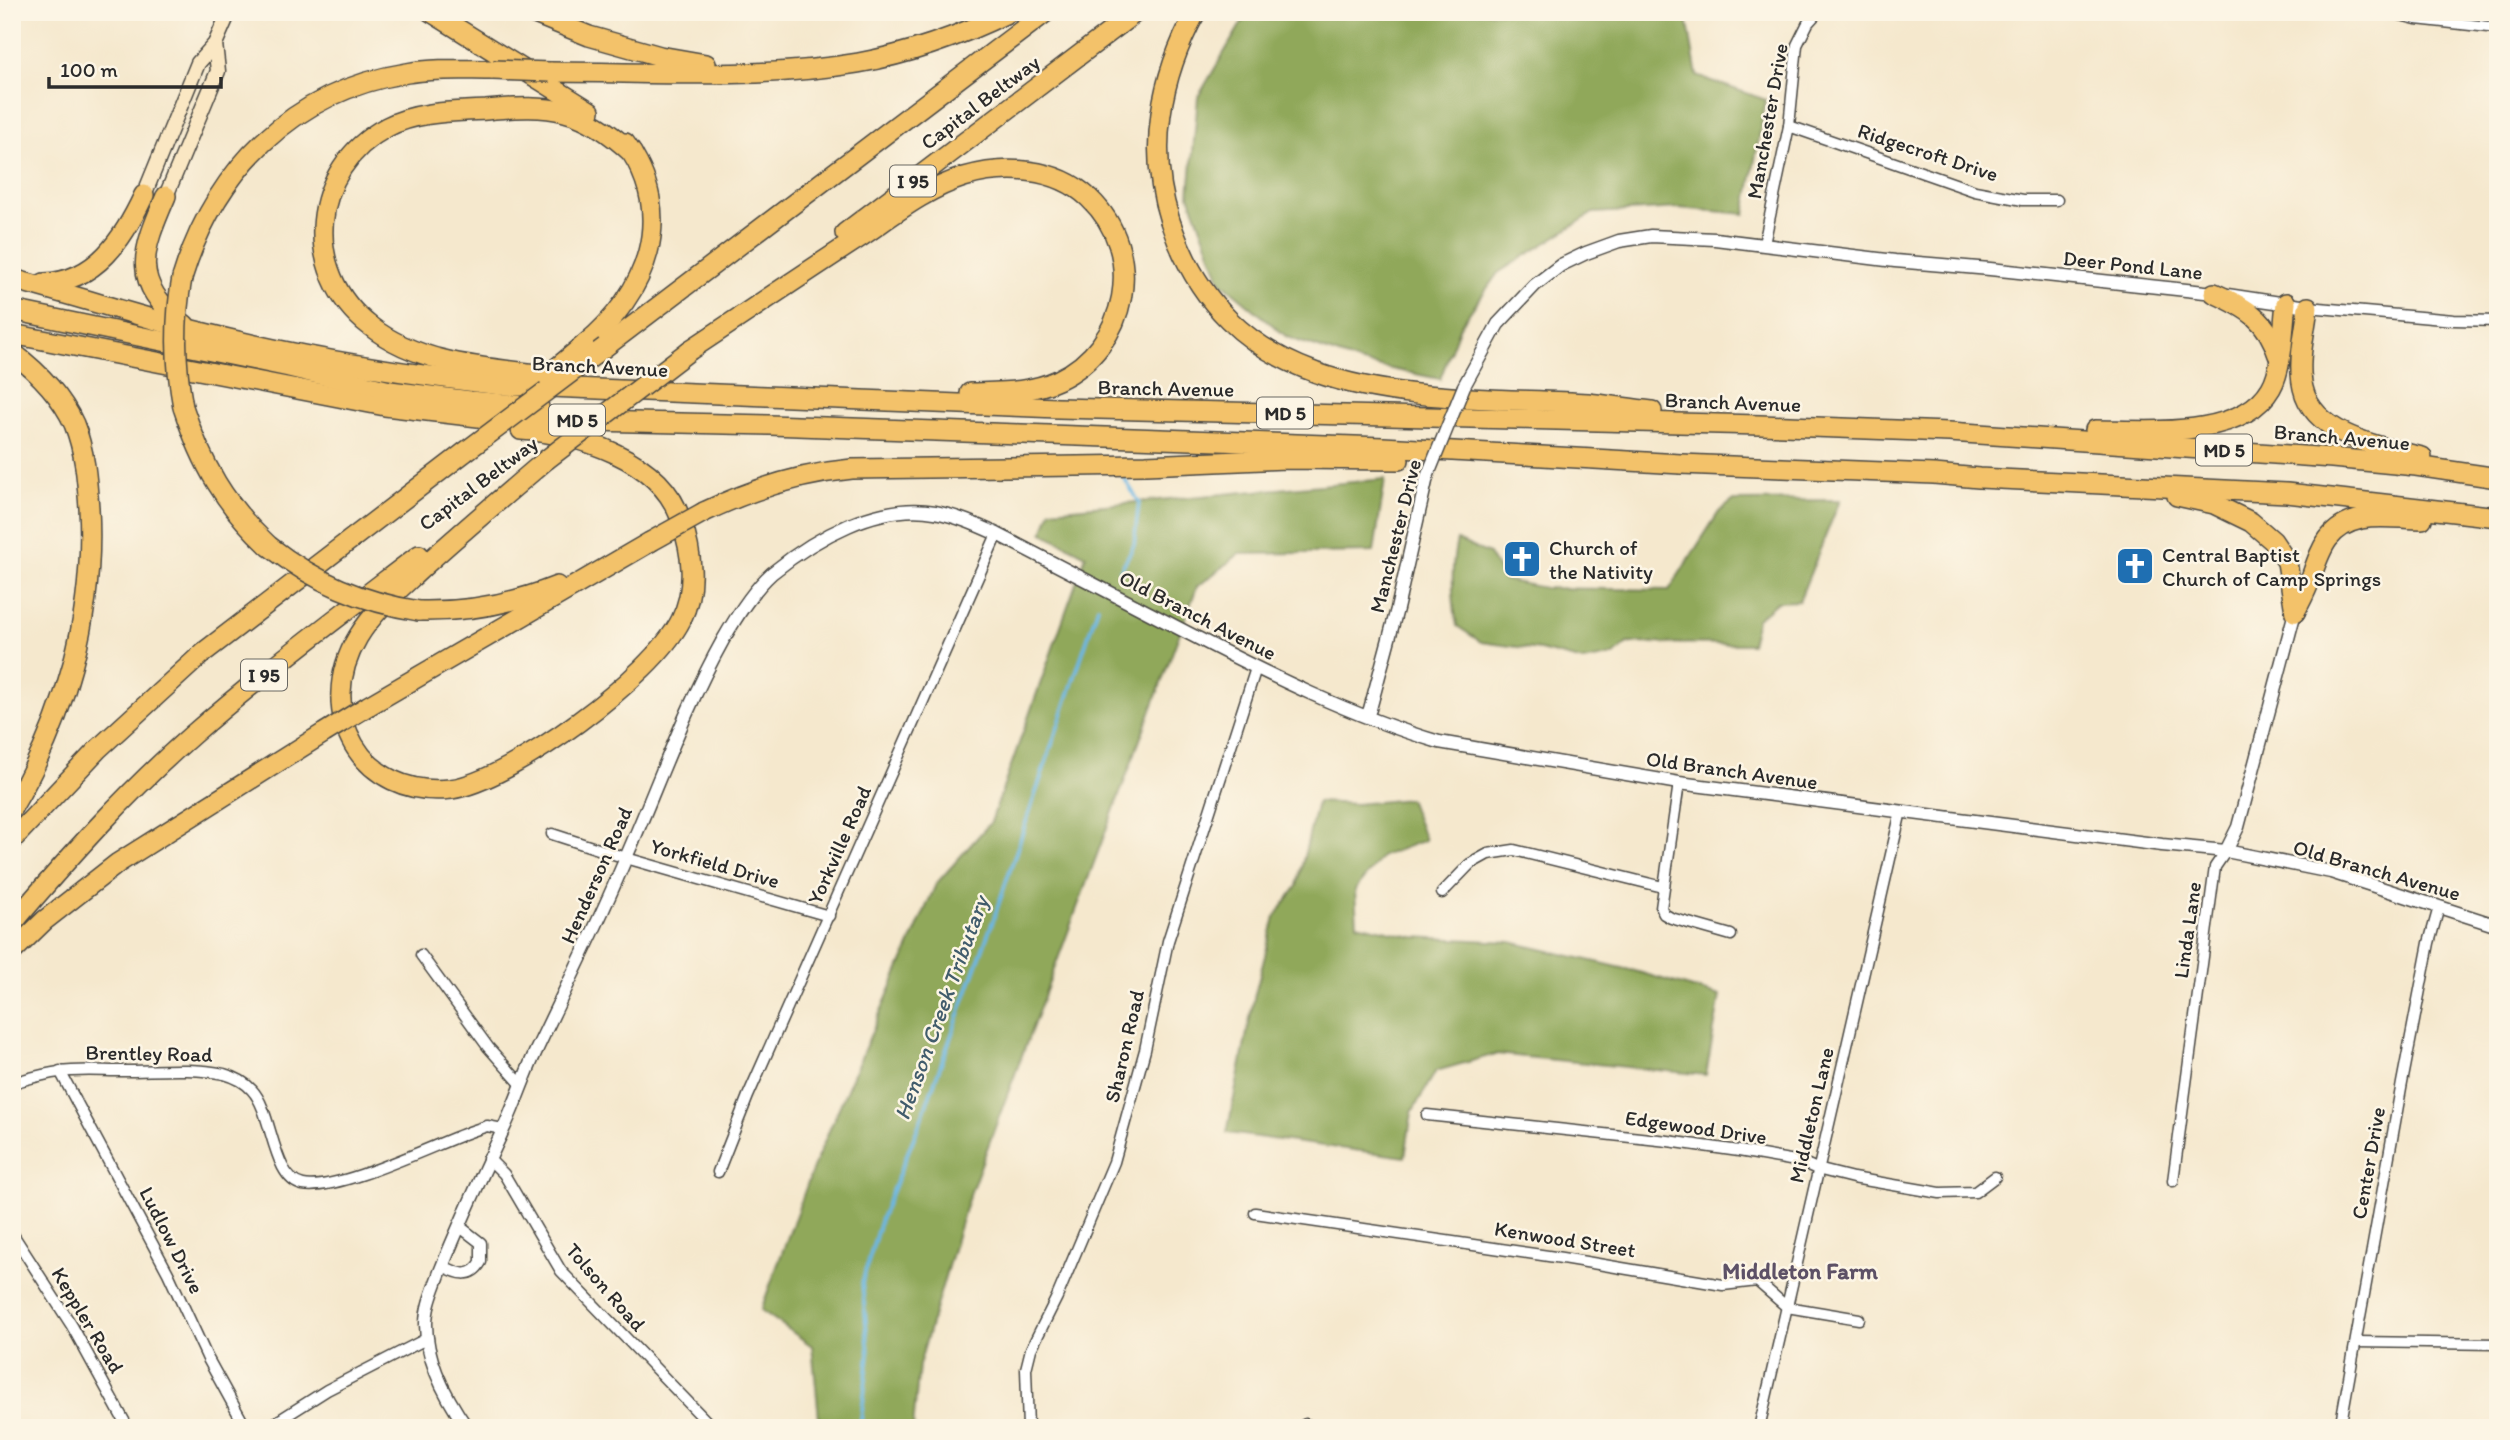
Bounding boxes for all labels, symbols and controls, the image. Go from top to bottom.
street label: Manchester Drive [1741,41,1793,201]
scale bar [49,46,220,90]
street label: Capital Beltway [916,49,1044,155]
text: 100 m [60,57,118,82]
street label: Ridgecroft Drive [1855,118,2001,186]
road number: I 95 [890,166,936,196]
street label: Deer Pond Lane [2062,245,2204,285]
street label: Branch Avenue [531,350,669,382]
street label: Branch Avenue [1097,374,1235,402]
street label: Branch Avenue [1664,387,1802,417]
road number: MD 5 [1257,398,1313,428]
road number: MD 5 [549,404,605,436]
street label: Branch Avenue [2273,419,2411,455]
street label: Capital Beltway [414,430,542,536]
road number: MD 5 [2196,435,2252,466]
street label: Manchester Drive [1364,456,1426,616]
place label: Church of the Nativity [1549,535,1653,584]
church icon: Church of the Nativity [1501,538,1543,580]
place label: Central Baptist Church of Camp Springs [2162,542,2381,591]
church icon: Central Baptist Church of Camp Springs [2114,545,2156,587]
street label: Old Branch Avenue [1115,565,1281,665]
road number: I 95 [241,660,287,690]
street label: Old Branch Avenue [1645,746,1819,794]
street label: Yorkville Road [802,781,877,908]
street label: Henderson Road [555,802,638,947]
street label: Yorkfield Drive [648,833,782,893]
street label: Old Branch Avenue [2290,834,2464,906]
street label: Linda Lane [2168,880,2206,980]
water label: Henson Creek Tributary [888,890,995,1124]
street label: Sharon Road [1099,987,1149,1105]
street label: Brentley Road [85,1039,213,1067]
street label: Middleton Lane [1783,1045,1839,1185]
street label: Edgewood Drive [1624,1105,1768,1149]
street label: Center Drive [2346,1105,2390,1221]
street label: Ludlow Drive [134,1182,210,1298]
street label: Kenwood Street [1493,1216,1637,1263]
street label: Tolson Road [561,1238,651,1337]
district label: Middleton Farm [1722,1257,1878,1285]
street label: Keppler Road [47,1262,129,1378]

